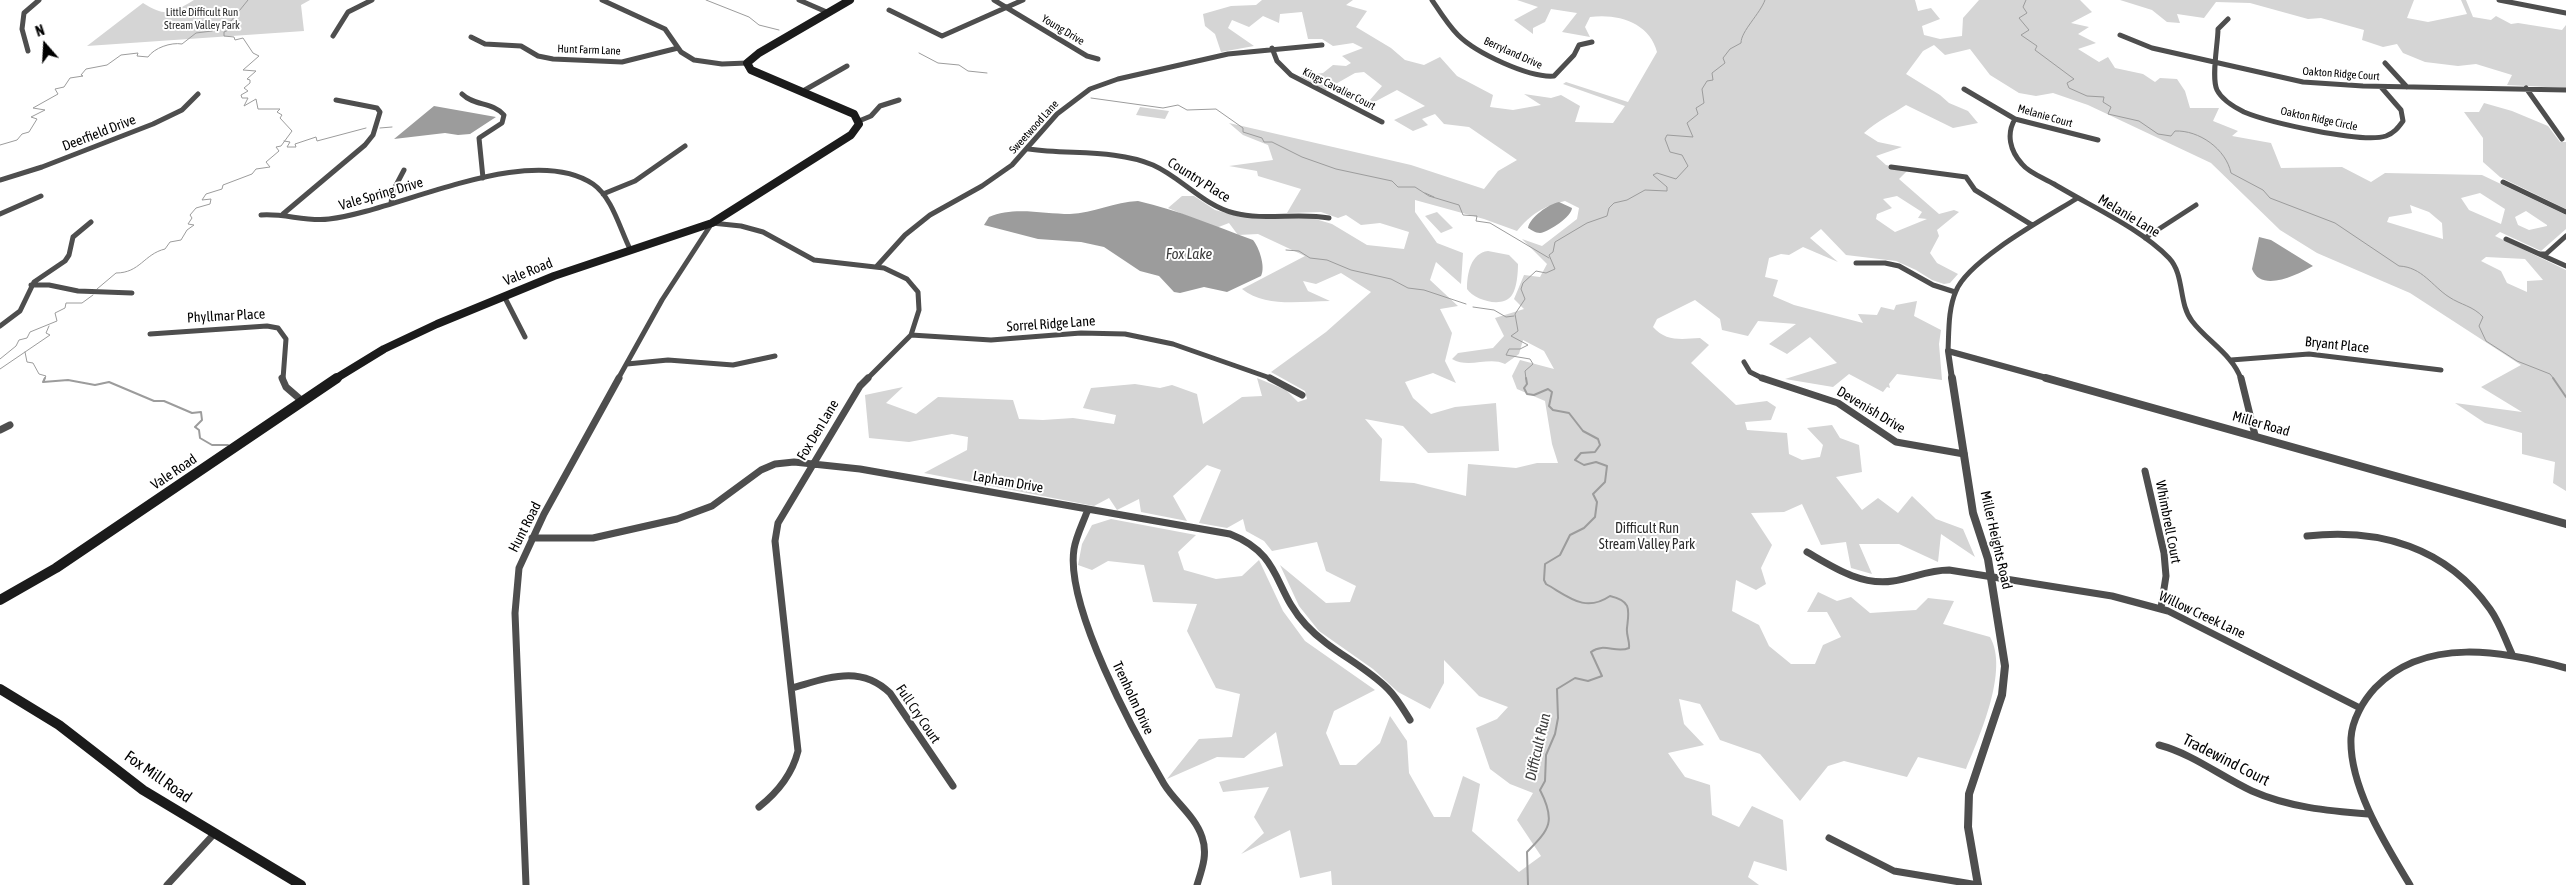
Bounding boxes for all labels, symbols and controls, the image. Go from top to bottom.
park label: Little Difficult Run Stream Valley Park [164,6,240,32]
street label: Young Drive [1039,12,1087,48]
north arrow [20,20,70,70]
text: N [34,22,47,40]
street label: Berryland Drive [1482,34,1544,72]
street label: Hunt Farm Lane [557,42,621,58]
street label: Kings Cavalier Court [1300,65,1378,113]
street label: Oakton Ridge Court [2302,65,2380,83]
street label: Sweetwood Lane [1007,98,1061,156]
street label: Melanie Court [2016,102,2074,130]
street label: Oakton Ridge Circle [2279,104,2359,134]
street label: Deerfield Drive [60,111,138,155]
street label: Country Place [1164,154,1234,206]
street label: Vale Spring Drive [337,174,425,214]
street label: Melanie Lane [2095,191,2163,241]
water label: Fox Lake [1166,245,1212,263]
street label: Vale Road [501,255,555,289]
street label: Phyllmar Place [187,306,265,326]
street label: Sorrel Ridge Lane [1006,313,1096,335]
street label: Bryant Place [2304,333,2370,357]
street label: Devenish Drive [1834,383,1908,437]
street label: Fox Den Lane [793,397,843,463]
street label: Miller Road [2230,408,2292,440]
street label: Vale Road [148,451,200,493]
street label: Lapham Drive [972,468,1044,496]
street label: Whimbrell Court [2152,479,2184,565]
street label: Miller Heights Road [1977,489,2015,591]
street label: Hunt Road [505,499,545,555]
park label: Difficult Run Stream Valley Park [1599,521,1695,554]
street label: Willow Creek Lane [2156,588,2248,642]
street label: Trenholm Drive [1109,659,1157,737]
street label: Full Cry Court [892,681,944,747]
water label: Difficult Run [1522,712,1554,782]
street label: Tradewind Court [2179,730,2273,790]
street label: Fox Mill Road [121,747,195,807]

